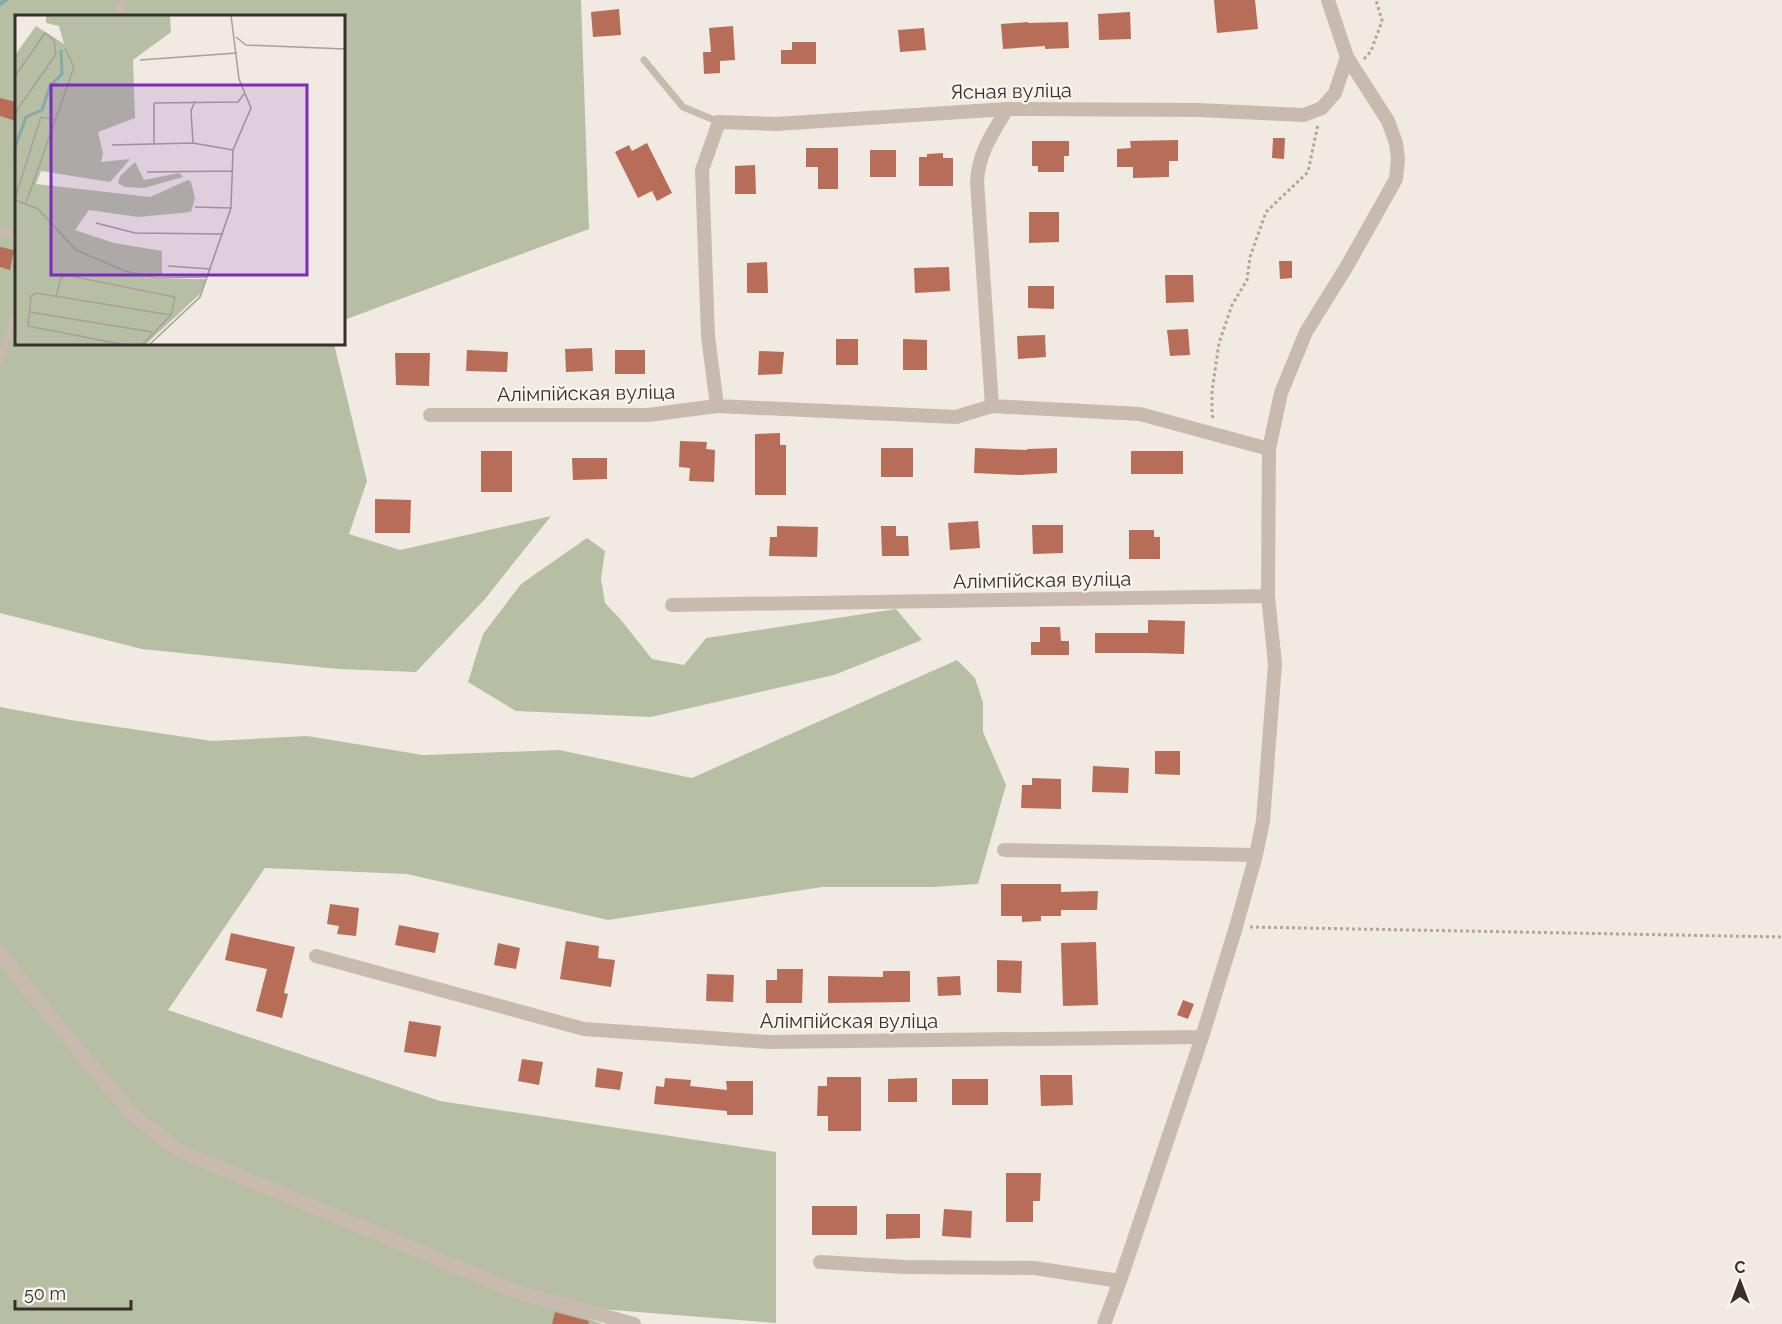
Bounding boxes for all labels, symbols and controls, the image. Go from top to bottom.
inset map [15,15,345,345]
street label: Ясная вуліца [950,78,1072,104]
street label: Алімпійская вуліца [497,379,675,407]
street label: Алімпійская вуліца [953,566,1131,594]
street label: Алімпійская вуліца [760,1009,938,1033]
north arrow [1710,1252,1770,1312]
text: С [1735,1258,1746,1277]
scale bar [15,1273,130,1311]
text: 50 m [24,1283,66,1304]

